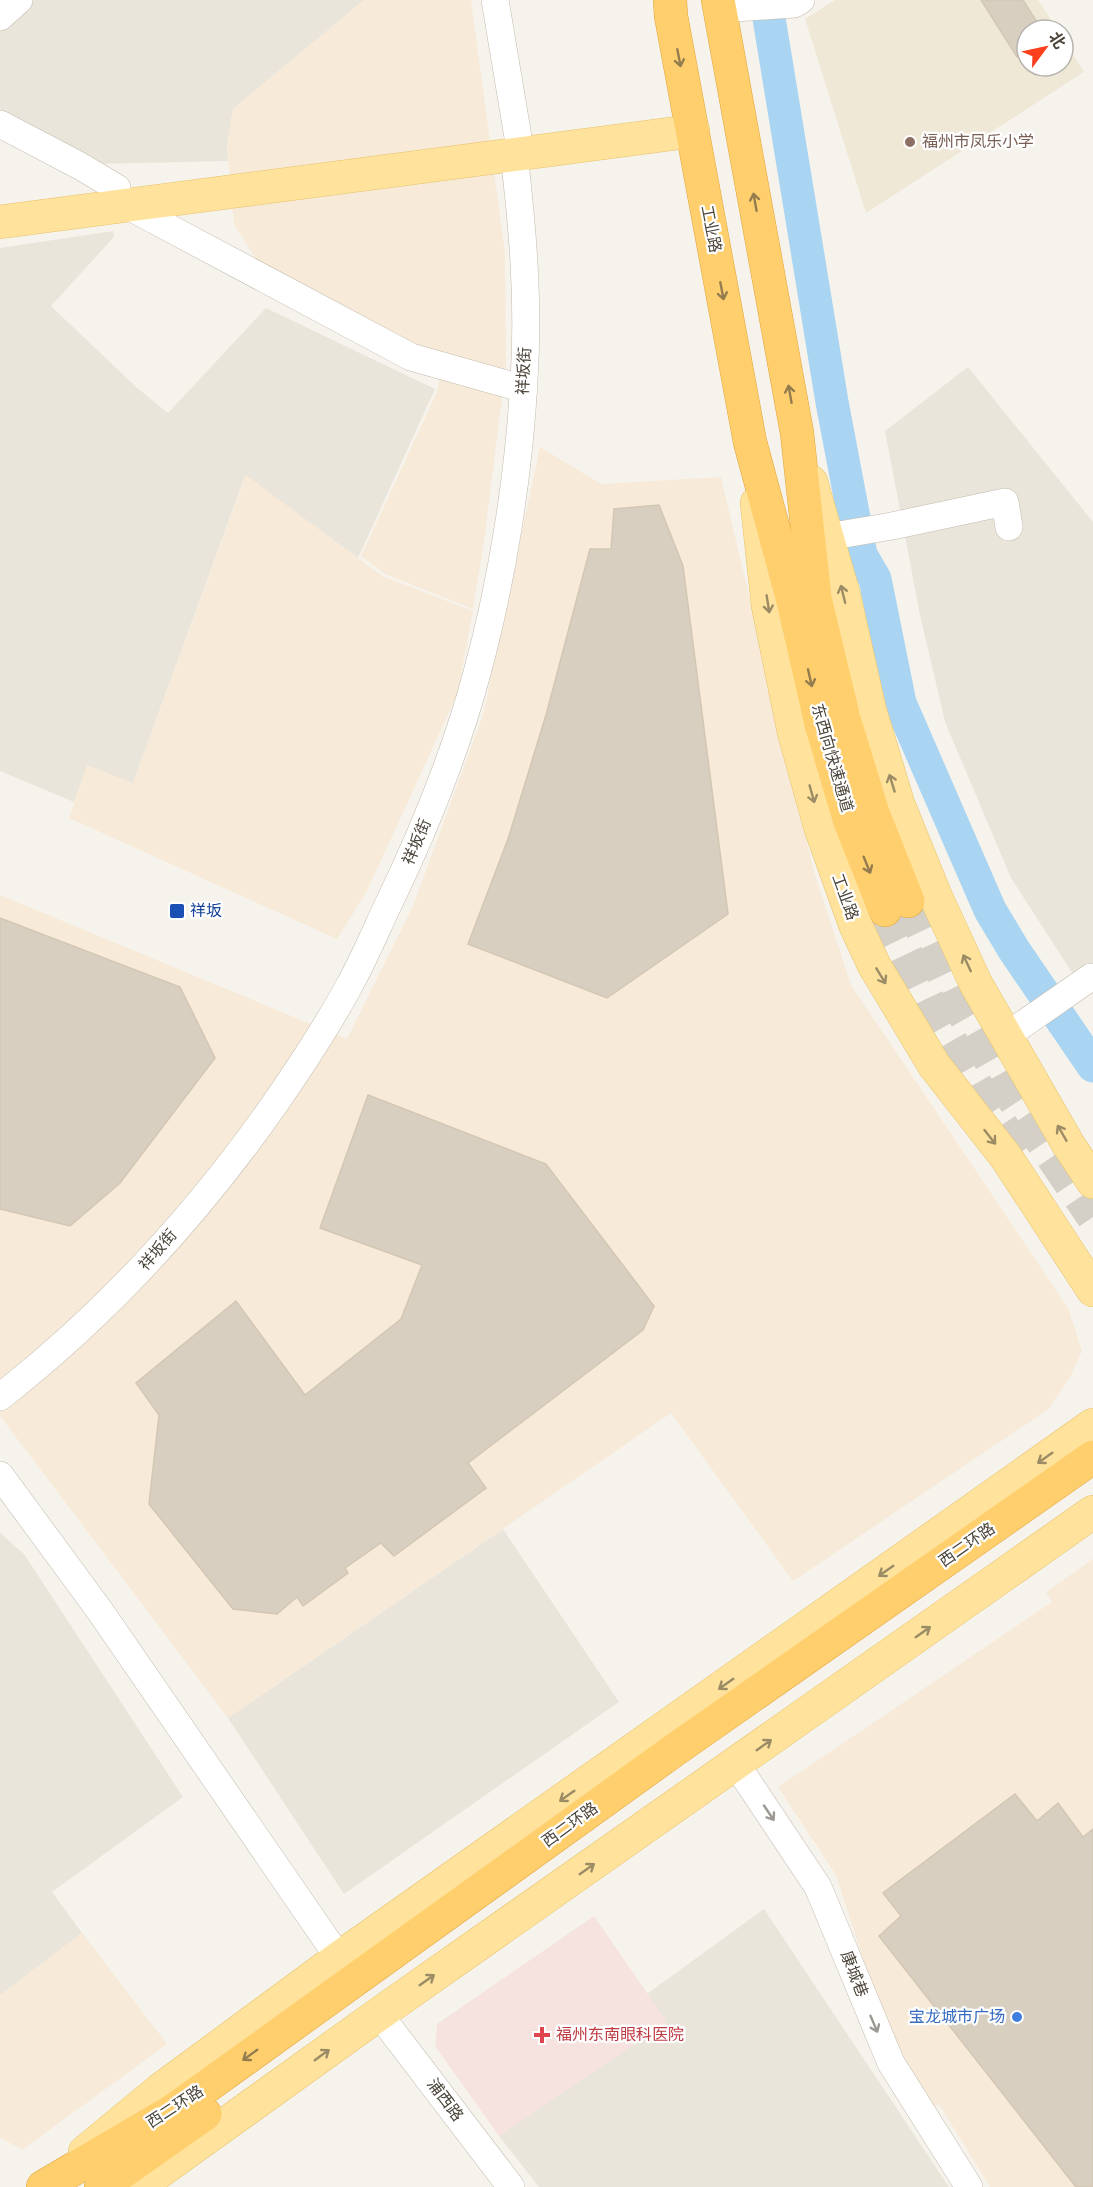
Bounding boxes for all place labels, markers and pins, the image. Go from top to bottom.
place label: 福州市凤乐小学 [922,132,1034,152]
marker: 福州市凤乐小学 [903,135,917,149]
place label: 祥坂 [190,901,222,921]
marker: 祥坂 [168,902,186,920]
place label: 宝龙城市广场 [909,2007,1005,2027]
marker: 宝龙城市广场 [1010,2010,1024,2024]
place label: 福州东南眼科医院 [556,2025,684,2045]
marker: 福州东南眼科医院 [533,2026,551,2044]

